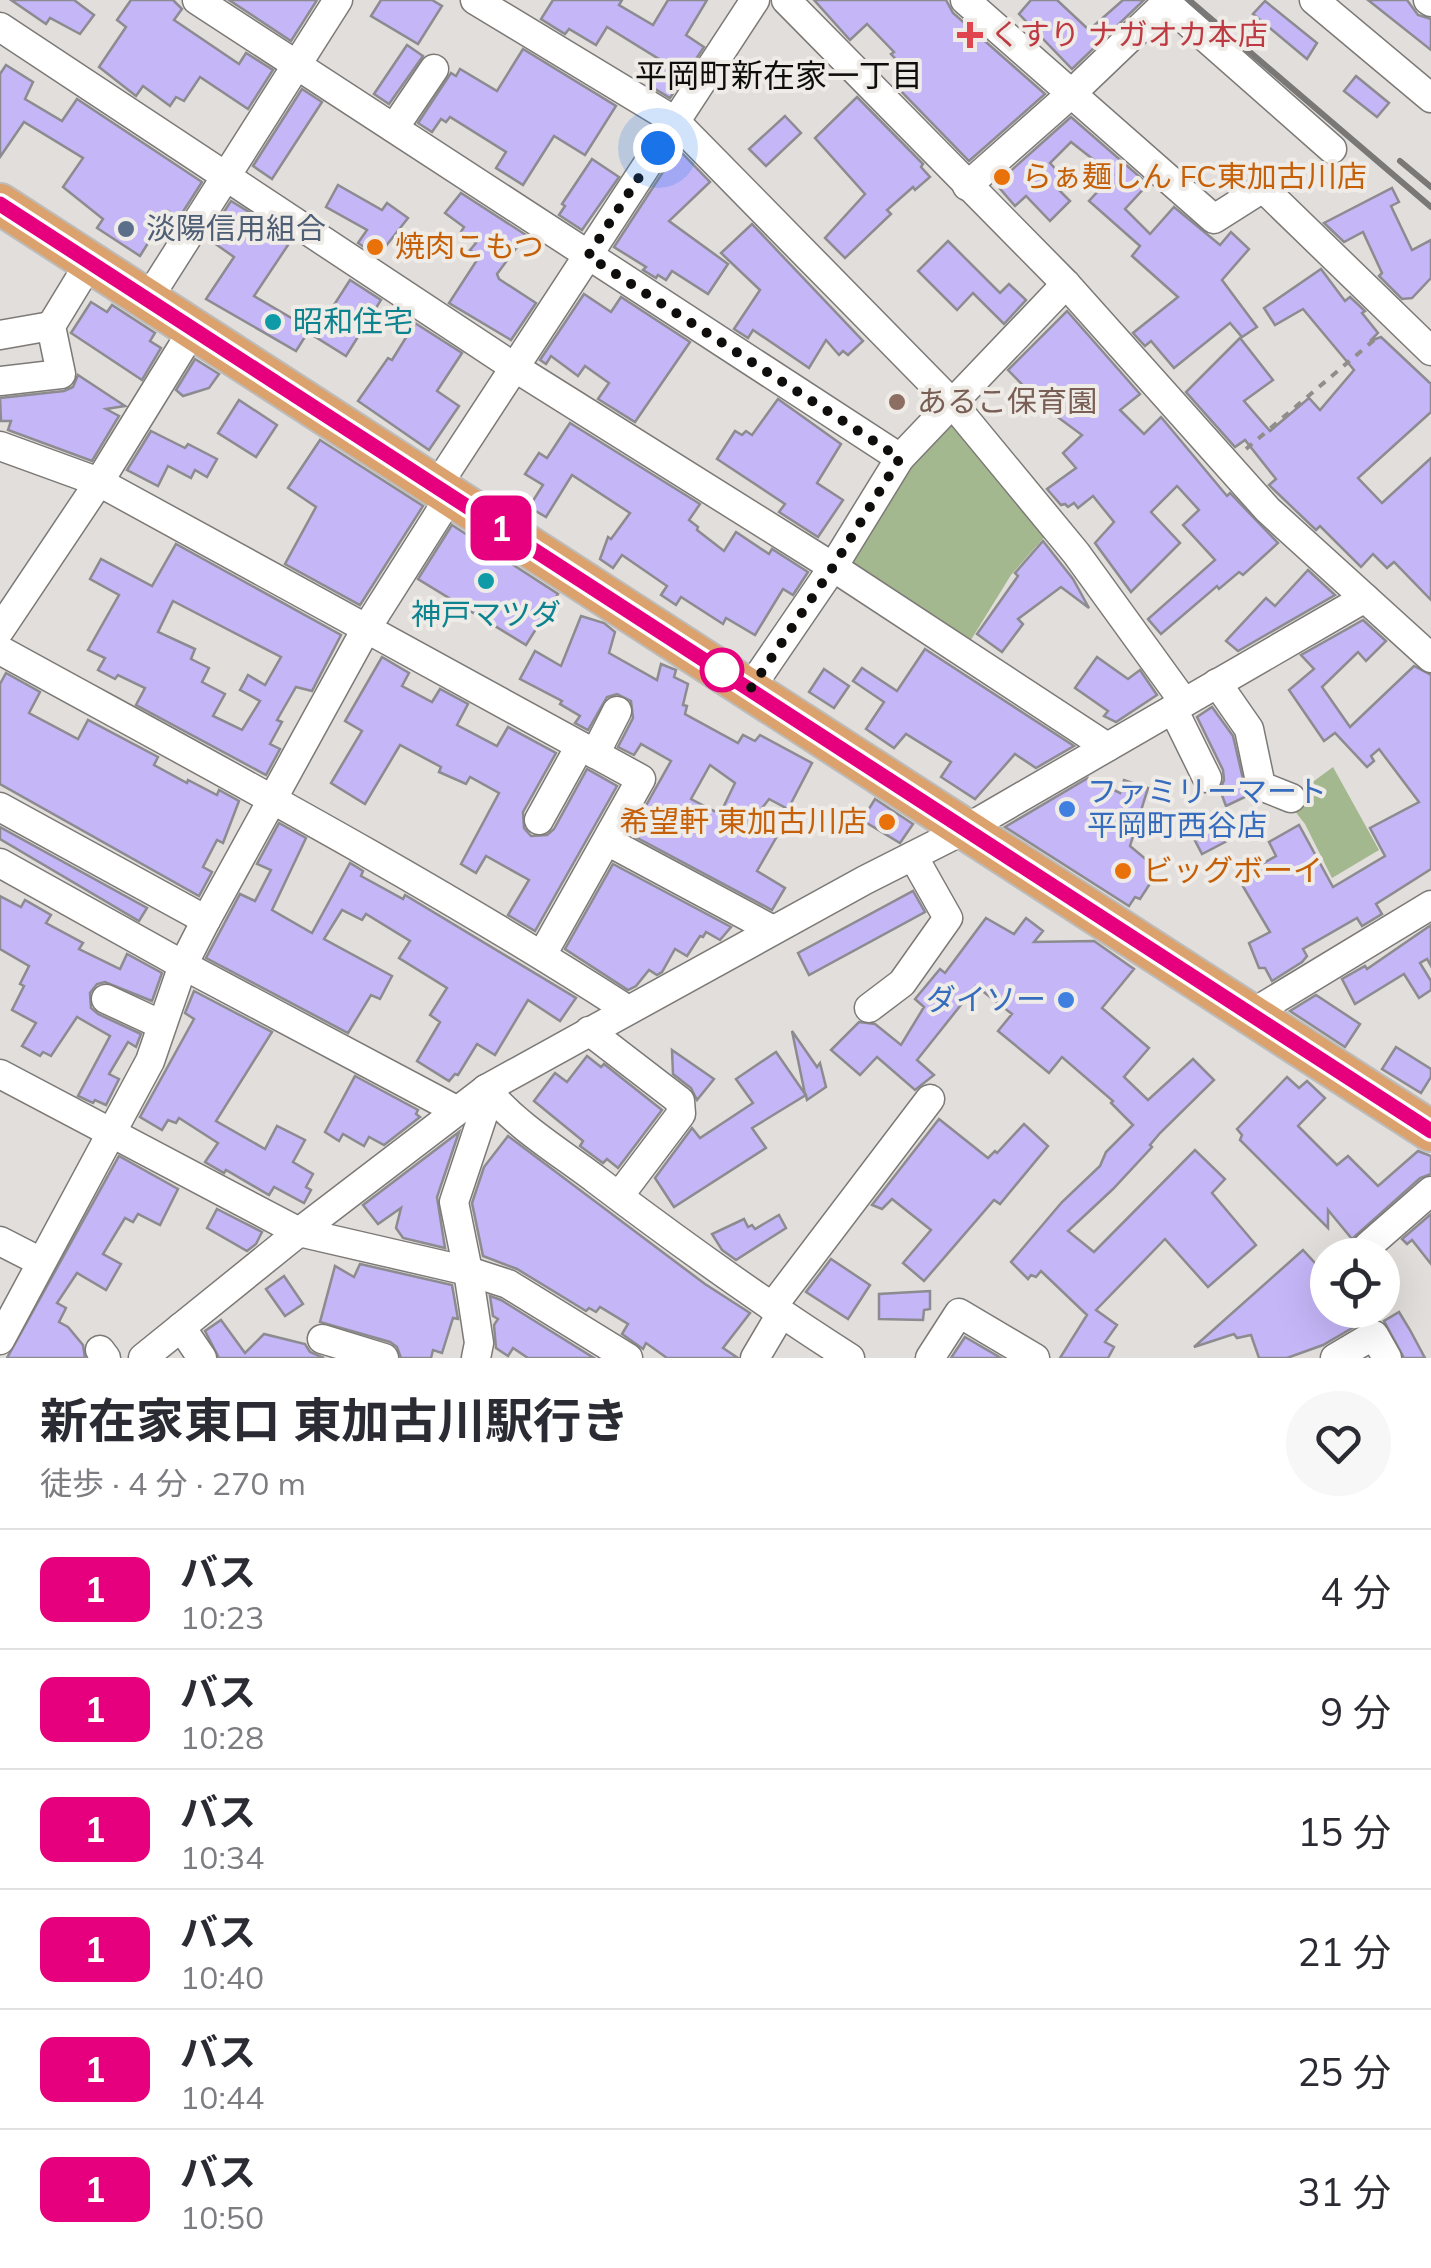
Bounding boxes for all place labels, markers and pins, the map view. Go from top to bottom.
place label: くすり ナガオカ本店 [990,15,1268,53]
marker: くすり ナガオカ本店 [959,24,981,46]
place label: らぁ麺しん FC東加古川店 [1022,157,1367,195]
marker: らぁ麺しん FC東加古川店 [991,166,1013,188]
place label: 淡陽信用組合 [146,209,326,247]
marker: 淡陽信用組合 [115,218,137,240]
place label: 焼肉こもつ [395,227,544,265]
marker: 焼肉こもつ [364,236,386,258]
place label: 昭和住宅 [293,302,413,340]
marker: 昭和住宅 [262,311,284,333]
place label: あるこ保育園 [917,382,1097,420]
marker: あるこ保育園 [886,391,908,413]
marker: 神戸マツダ [475,570,497,592]
place label: 神戸マツダ [411,595,561,633]
unlabelled marker [701,649,743,691]
place label: ファミリーマート 平岡町西谷店 [1087,772,1327,844]
marker: ファミリーマート 平岡町西谷店 [1056,798,1078,820]
place label: 希望軒 東加古川店 [619,802,867,840]
marker: 希望軒 東加古川店 [876,811,898,833]
place label: ビッグボーイ [1143,851,1323,889]
marker: ビッグボーイ [1112,860,1134,882]
place label: ダイソー [926,980,1046,1018]
marker: ダイソー [1055,989,1077,1011]

